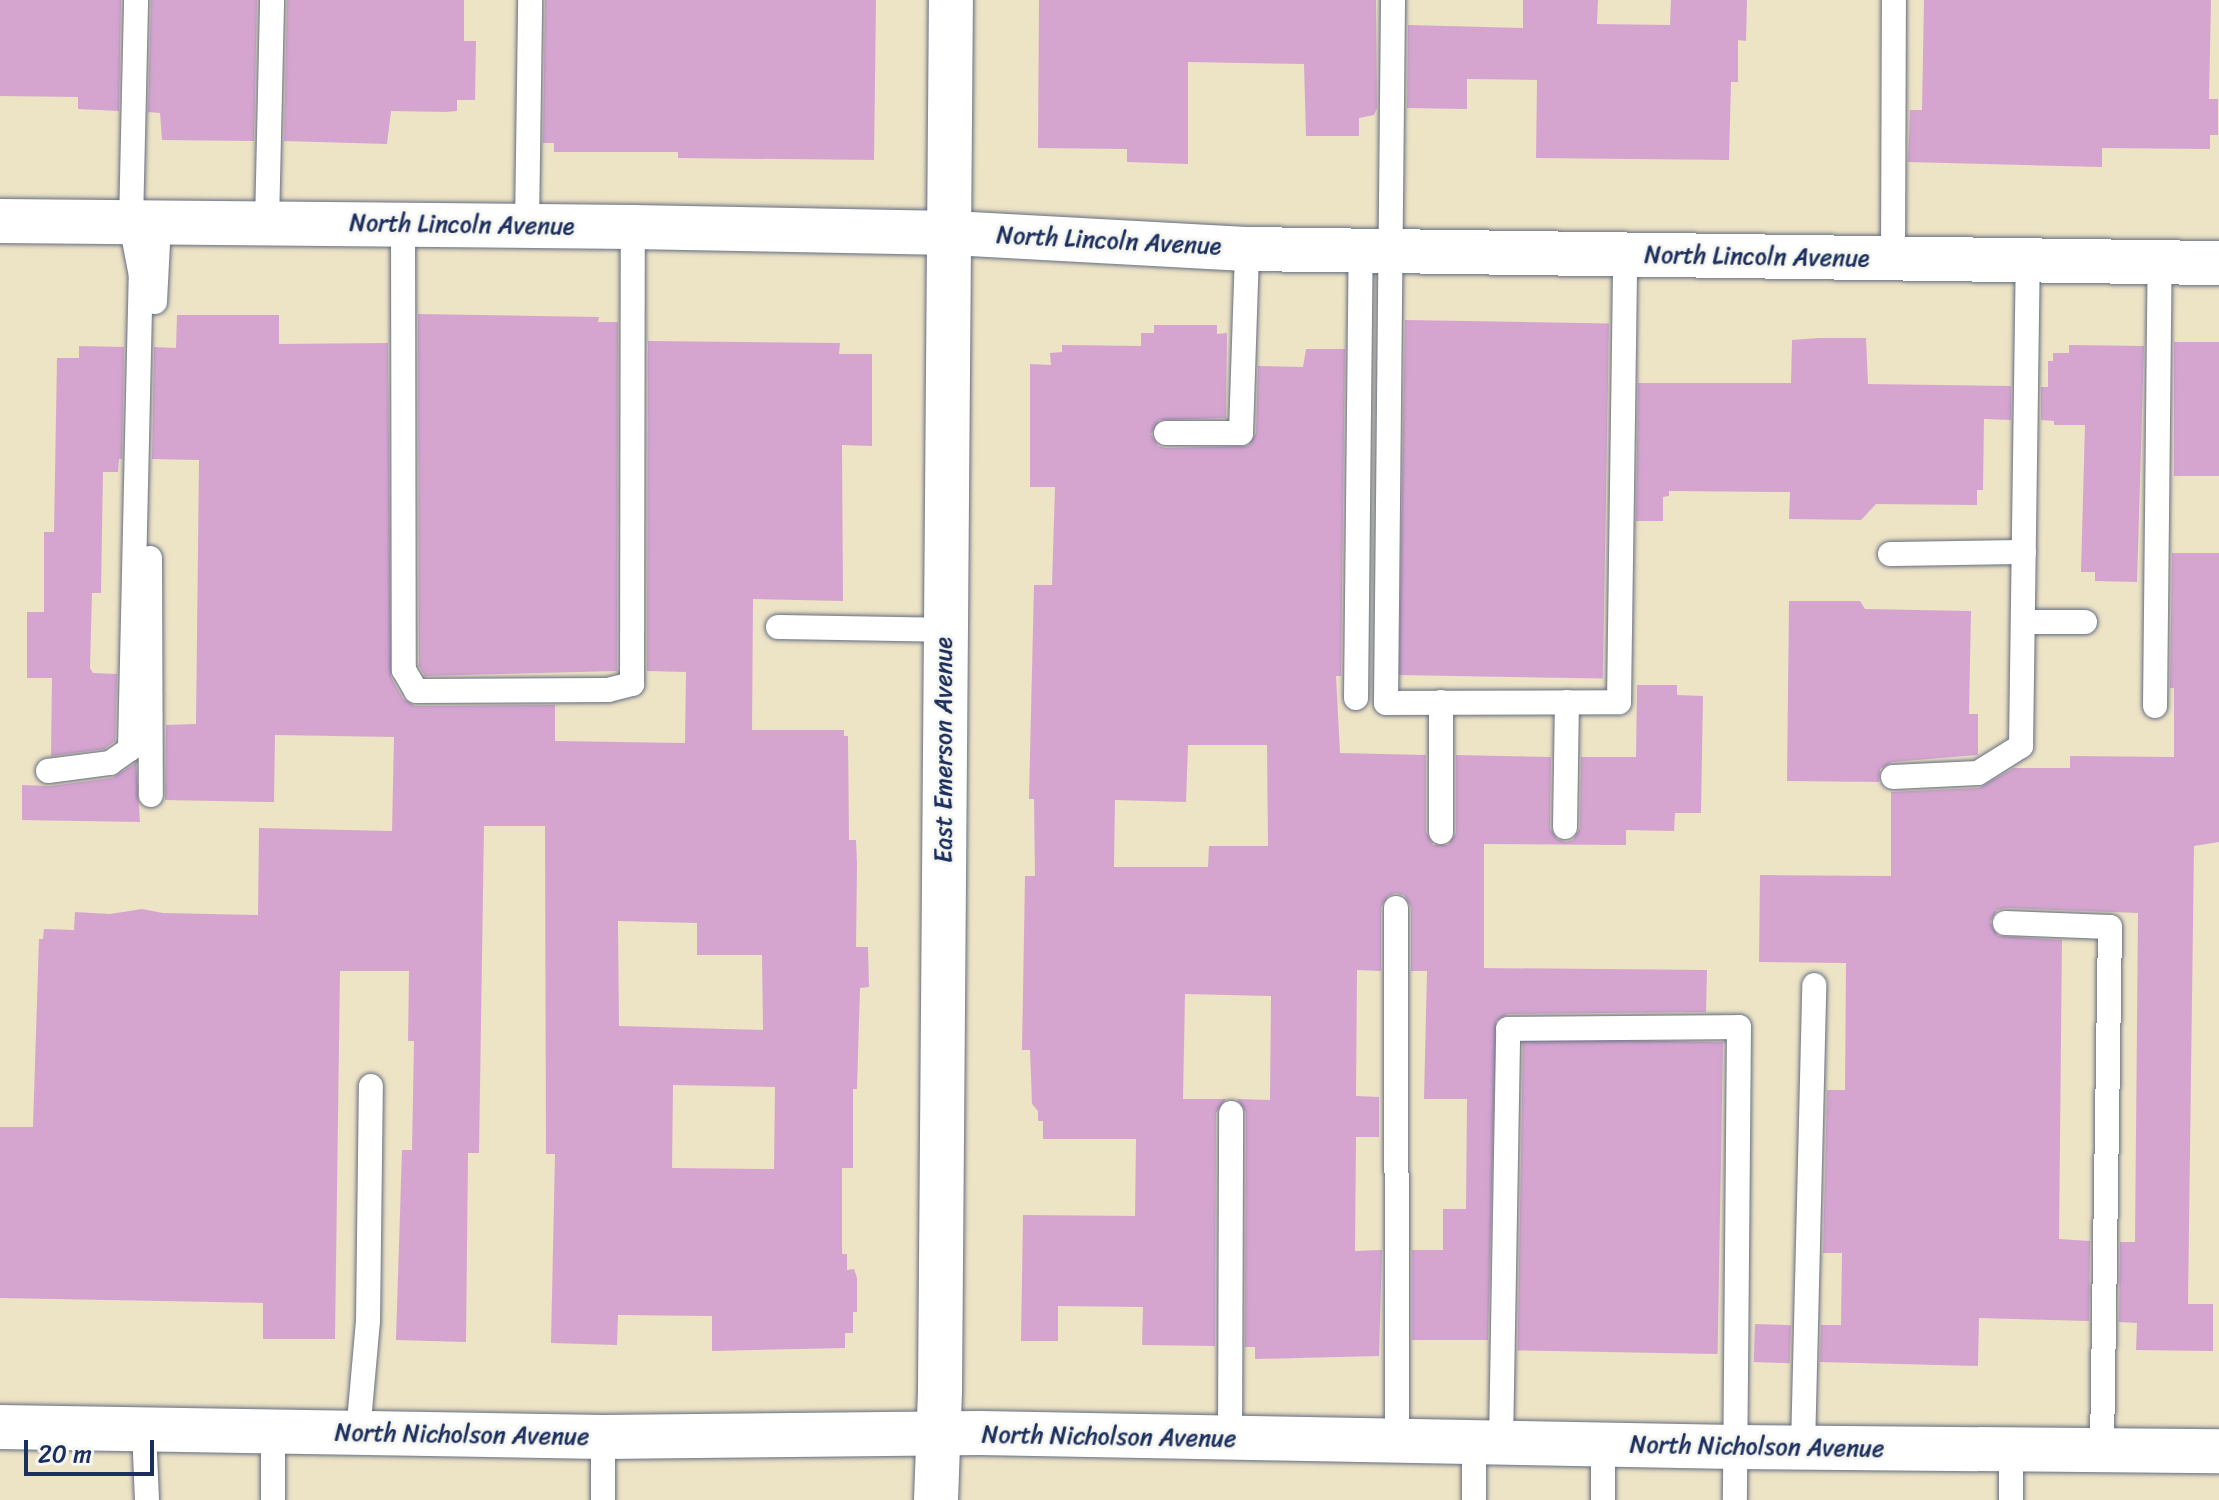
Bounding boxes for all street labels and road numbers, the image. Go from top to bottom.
street label: North Lincoln Avenue [349,209,575,241]
street label: North Lincoln Avenue [996,221,1222,261]
street label: North Lincoln Avenue [1644,241,1870,273]
street label: East Emerson Avenue [930,638,958,862]
street label: North Nicholson Avenue [335,1418,589,1452]
street label: North Nicholson Avenue [982,1420,1236,1454]
street label: North Nicholson Avenue [1630,1430,1884,1464]

